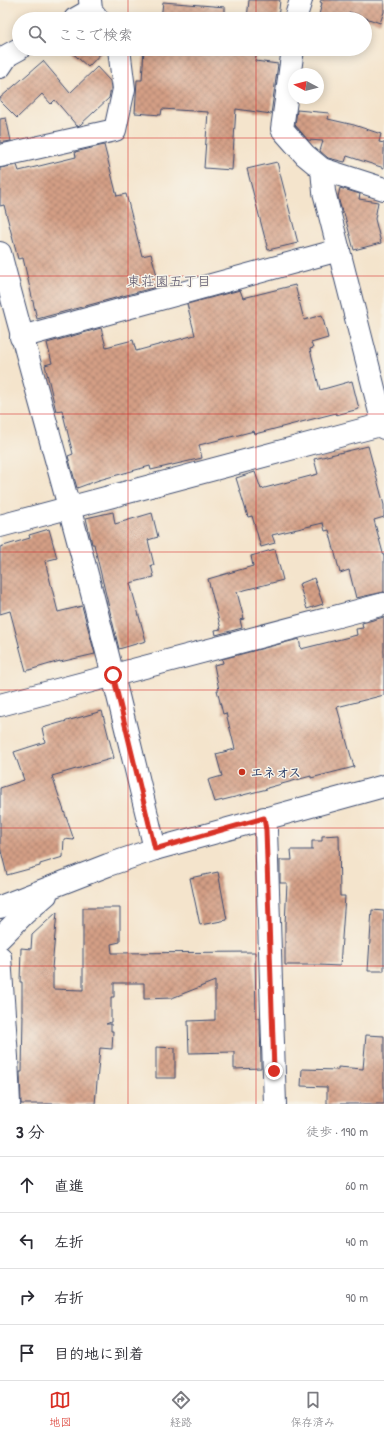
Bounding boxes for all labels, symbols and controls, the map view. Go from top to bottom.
search box [12,12,372,56]
icon: search [26,23,48,45]
text: ここで検索 [58,24,133,45]
north arrow [288,68,324,104]
district label: 東荘園五丁目 [127,271,211,290]
route start [104,666,122,684]
place label: エネオス [250,763,301,781]
marker: エネオス [237,767,247,777]
route end [265,1062,283,1080]
text: 3 分 [16,1120,45,1143]
text: 徒歩 · 190 m [306,1122,368,1140]
icon: ahead [16,1174,38,1196]
text: 直進 [54,1175,84,1196]
text: 60 m [345,1176,368,1194]
icon: left [16,1230,38,1252]
text: 左折 [54,1231,84,1252]
text: 40 m [345,1232,368,1250]
icon: right [16,1286,38,1308]
text: 右折 [54,1287,84,1308]
text: 90 m [346,1288,368,1306]
icon: arrive [16,1342,38,1364]
text: 目的地に到着 [54,1343,144,1364]
tab: 地図 [49,1389,71,1429]
tab: 経路 [170,1389,192,1429]
tab: 保存済み [291,1389,335,1429]

